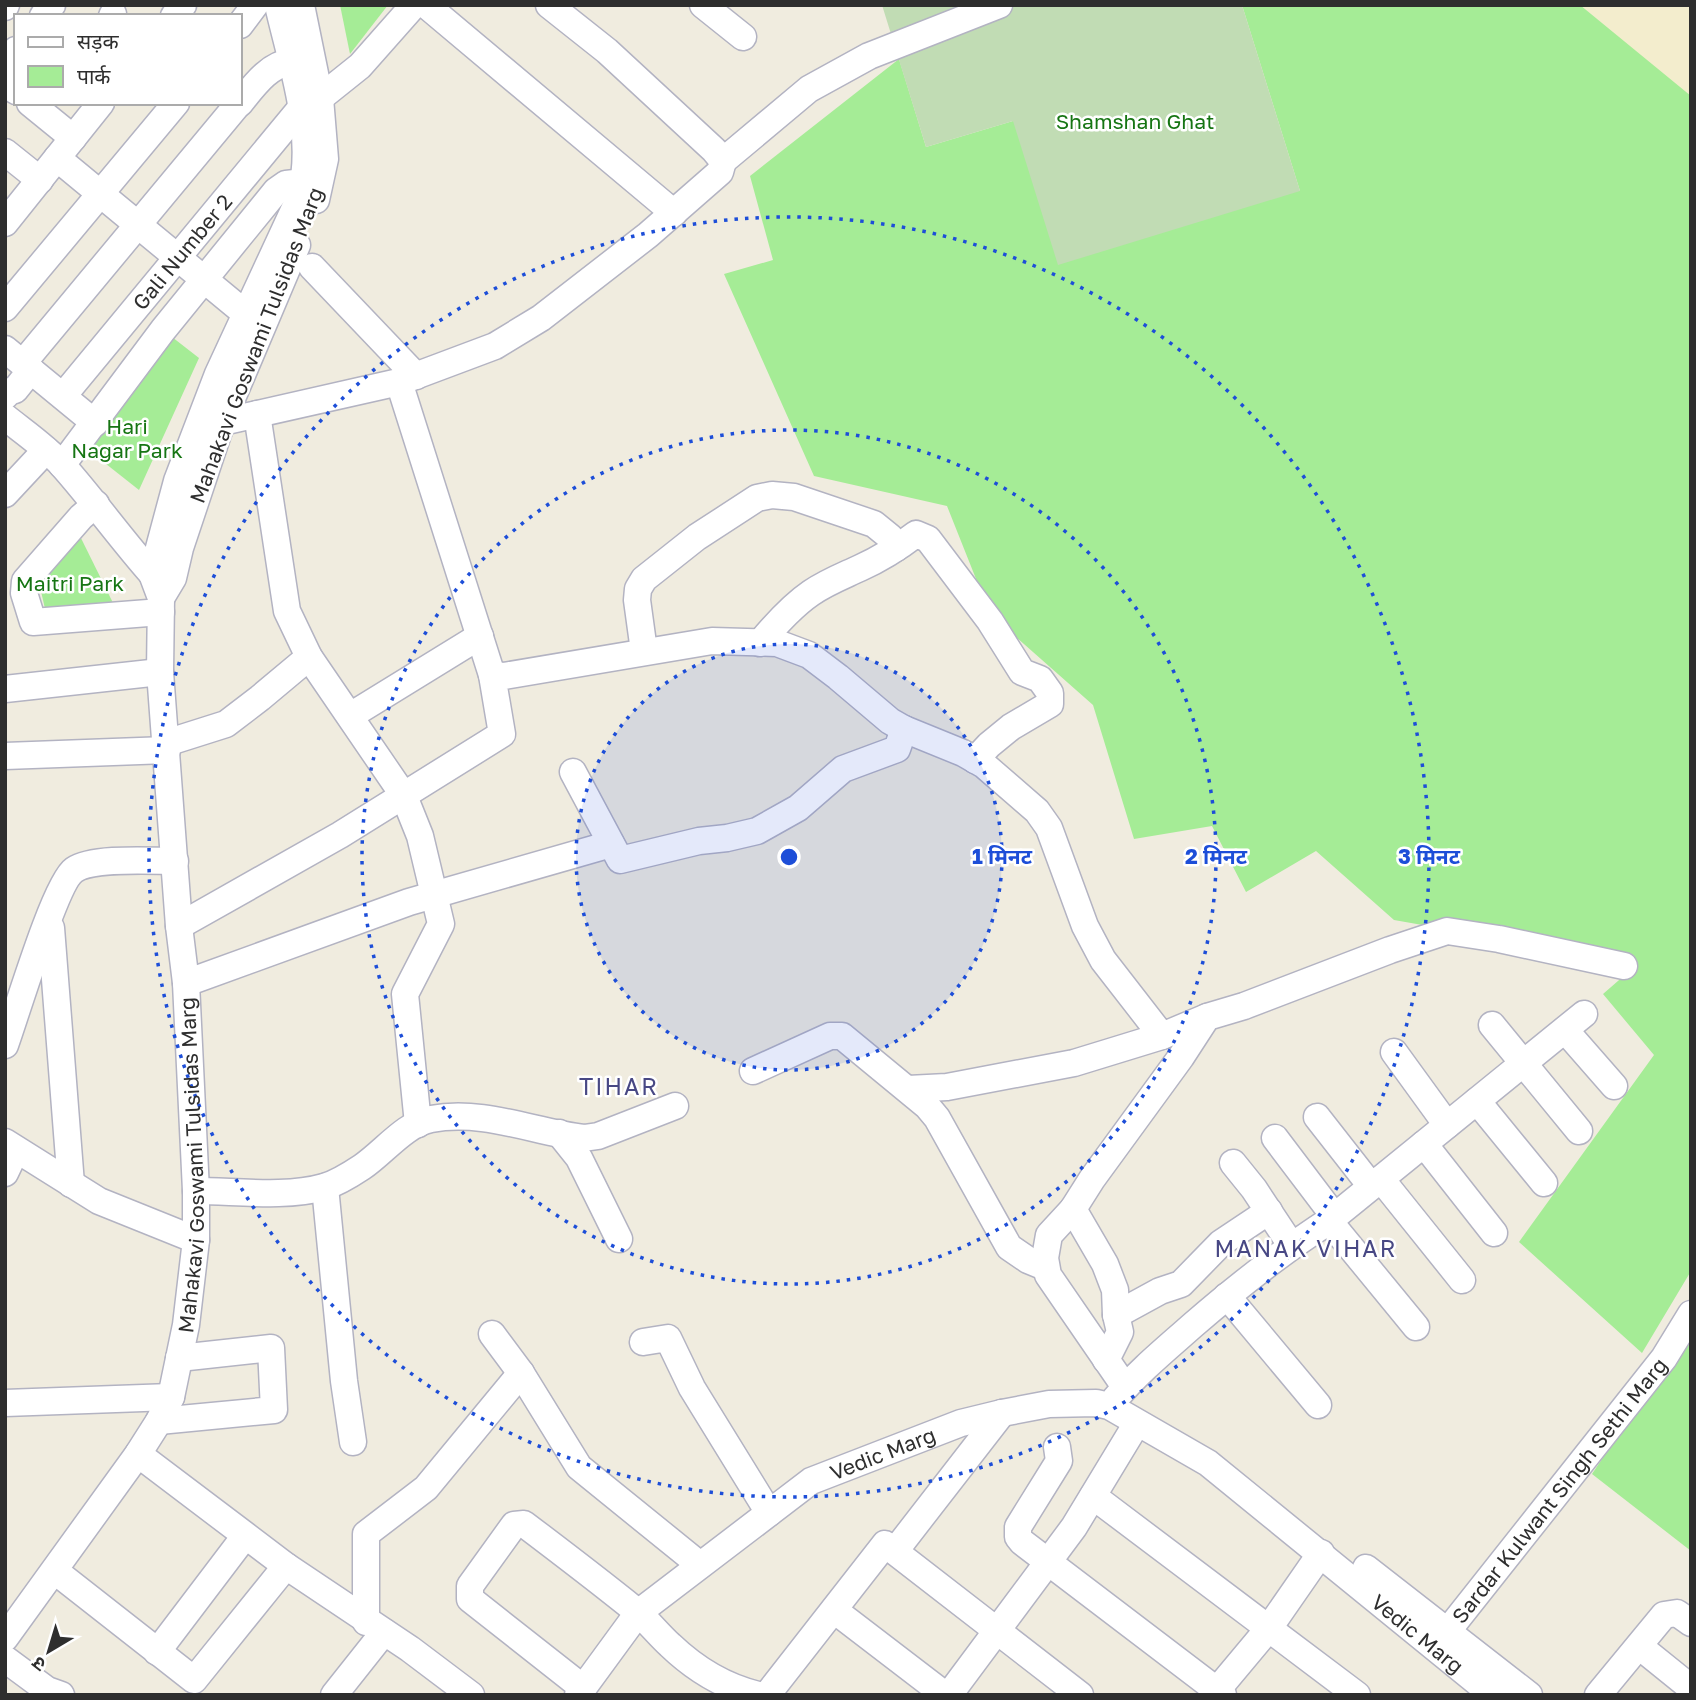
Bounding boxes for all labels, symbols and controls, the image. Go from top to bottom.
legend [14,14,242,105]
text: सड़क [77,28,119,54]
text: पार्क [77,63,111,89]
park label: Shamshan Ghat [1056,108,1214,134]
street label: Mahakavi Goswami Tulsidas Marg [184,183,328,507]
street label: Gali Number 2 [127,189,237,315]
park label: Hari Nagar Park [71,413,183,463]
park label: Maitri Park [16,570,124,596]
text: 1 मिनट [972,843,1033,869]
text: 2 मिनट [1185,843,1248,869]
text: 3 मिनट [1398,843,1461,869]
centre of rings [777,845,801,869]
street label: Mahakavi Goswami Tulsidas Marg [172,997,209,1334]
district label: TIHAR [579,1072,659,1100]
district label: MANAK VIHAR [1215,1234,1397,1262]
street label: Sardar Kulwant Singh Sethi Marg [1446,1352,1672,1628]
street label: Vedic Marg [826,1421,939,1485]
street label: Vedic Marg [1366,1589,1469,1679]
north arrow [14,1616,84,1686]
text: उ [26,1652,50,1677]

